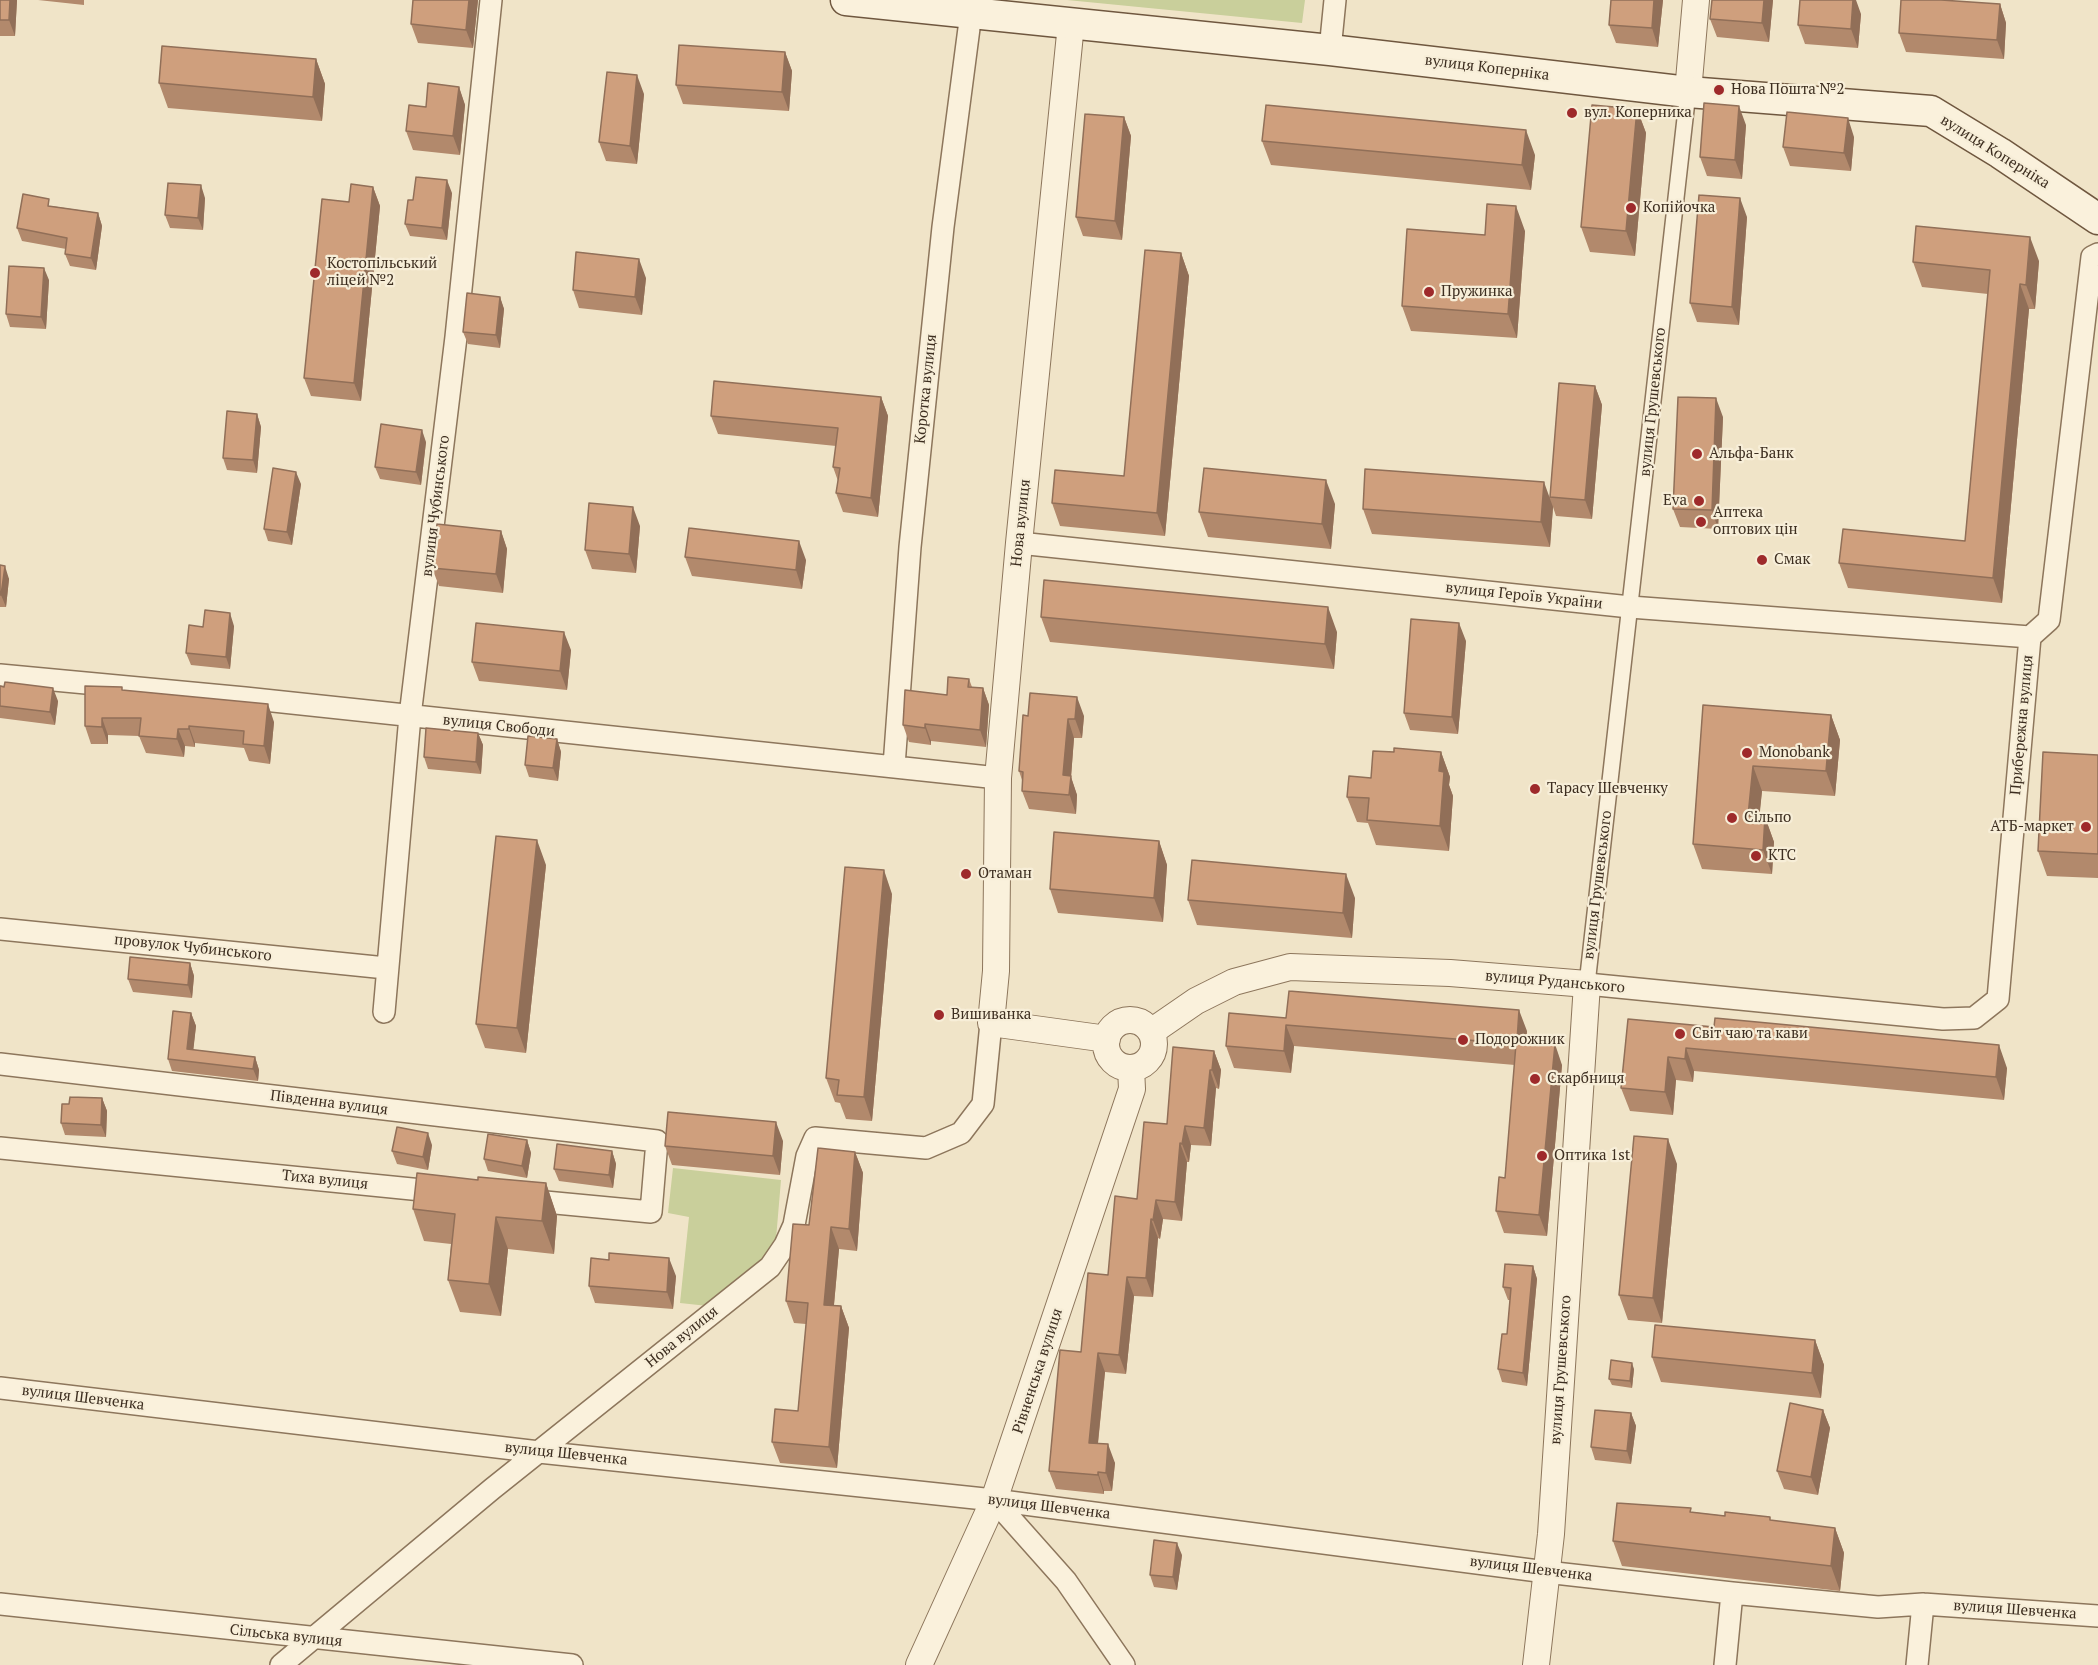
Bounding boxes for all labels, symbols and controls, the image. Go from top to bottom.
street label: вулиця Коперніка [1424,51,1550,85]
place label: Нова Пошта №2 [1731,81,1844,99]
marker: Нова Пошта №2 [1712,83,1726,97]
place label: вул. Коперника [1584,104,1692,122]
marker: вул. Коперника [1565,106,1579,120]
street label: вулиця Коперніка [1937,111,2053,193]
place label: Копійочка [1643,199,1715,217]
marker: Копійочка [1624,201,1638,215]
place label: Костопільський ліцей №2 [327,255,437,290]
marker: Костопільський ліцей №2 [308,266,322,280]
place label: Пружинка [1441,283,1513,301]
marker: Пружинка [1422,285,1436,299]
street label: вулиця Грушевського [1636,327,1670,477]
street label: Коротка вулиця [911,333,941,445]
street label: вулиця Чубинського [418,434,454,578]
place label: Альфа-Банк [1709,445,1794,463]
marker: Альфа-Банк [1690,447,1704,461]
street label: Нова вулиця [1007,478,1035,568]
place label: Eva [1663,492,1687,510]
marker: Eva [1692,494,1706,508]
place label: Аптека оптових цін [1713,504,1798,539]
marker: Аптека оптових цін [1694,515,1708,529]
place label: Смак [1774,551,1810,569]
marker: Смак [1755,553,1769,567]
street label: вулиця Героїв України [1445,579,1603,613]
street label: Прибережна вулиця [2007,654,2037,796]
street label: вулиця Свободи [442,711,556,741]
place label: Monobank [1759,744,1830,762]
marker: Monobank [1740,746,1754,760]
place label: Тарасу Шевченку [1547,780,1668,798]
marker: Тарасу Шевченку [1528,782,1542,796]
street label: вулиця Грушевського [1580,809,1616,961]
place label: Сільпо [1744,809,1791,827]
marker: Сільпо [1725,811,1739,825]
place label: АТБ-маркет [1990,818,2074,836]
marker: АТБ-маркет [2079,820,2093,834]
place label: КТС [1768,847,1796,865]
marker: КТС [1749,849,1763,863]
place label: Отаман [978,865,1032,883]
marker: Отаман [959,867,973,881]
street label: провулок Чубинського [113,931,273,965]
street label: вулиця Руданського [1484,967,1626,997]
place label: Вишиванка [951,1006,1031,1024]
marker: Вишиванка [932,1008,946,1022]
place label: Світ чаю та кави [1692,1025,1808,1043]
marker: Світ чаю та кави [1673,1027,1687,1041]
place label: Подорожник [1475,1031,1565,1049]
marker: Подорожник [1456,1033,1470,1047]
place label: Скарбниця [1547,1070,1624,1088]
marker: Скарбниця [1528,1072,1542,1086]
street label: Південна вулиця [269,1087,389,1119]
place label: Оптика 1st [1554,1147,1630,1165]
marker: Оптика 1st [1535,1149,1549,1163]
street label: Тиха вулиця [281,1167,369,1193]
street label: вулиця Грушевського [1547,1295,1575,1445]
street label: Нова вулиця [642,1302,722,1372]
street label: Рівненська вулиця [1009,1306,1067,1436]
street label: вулиця Шевченка [21,1382,145,1414]
street label: вулиця Шевченка [504,1439,628,1469]
street label: вулиця Шевченка [987,1491,1111,1523]
street label: вулиця Шевченка [1469,1553,1593,1585]
street label: вулиця Шевченка [1953,1597,2077,1623]
street label: Сільська вулиця [229,1621,343,1651]

